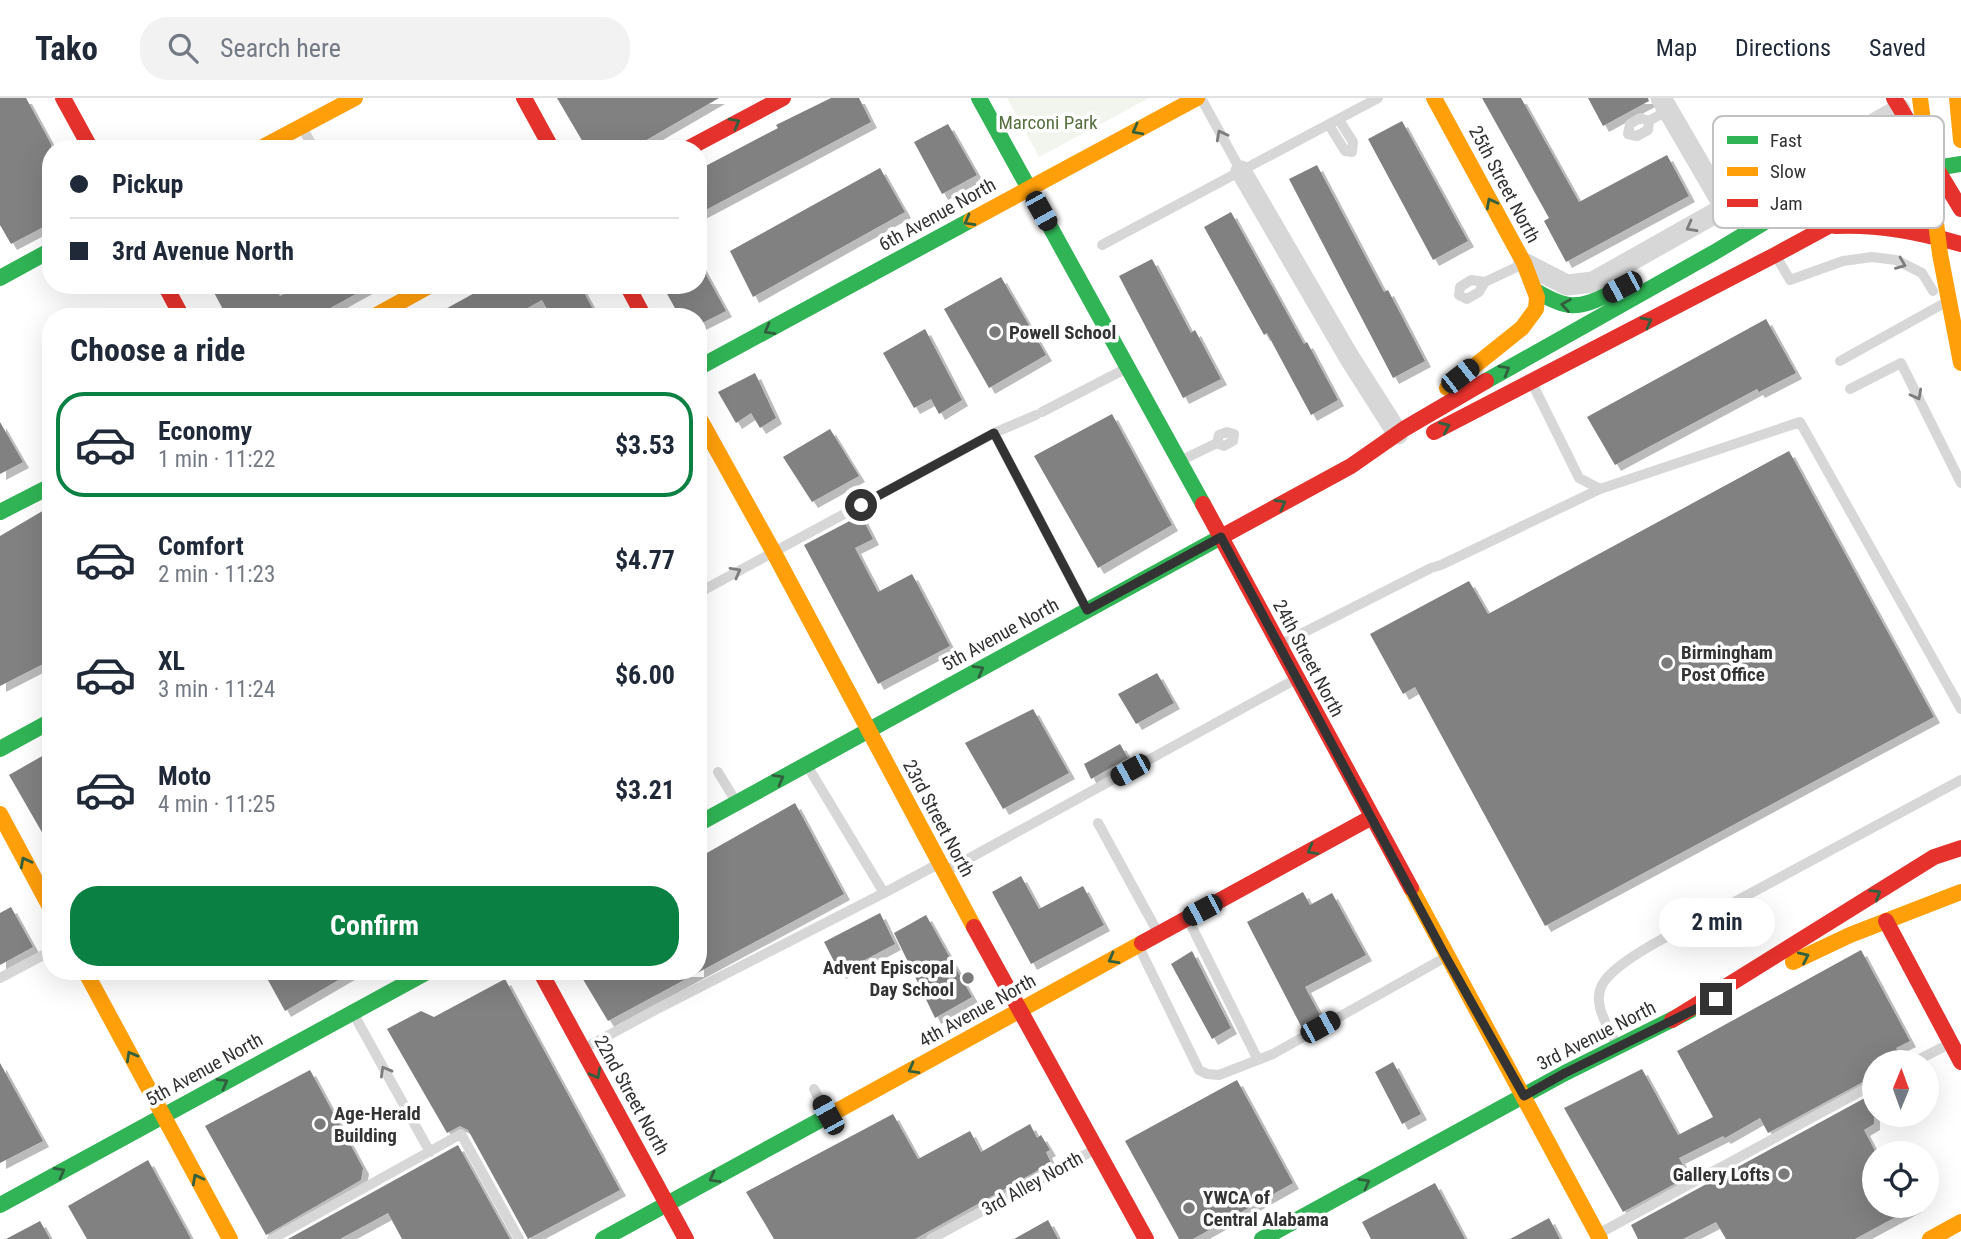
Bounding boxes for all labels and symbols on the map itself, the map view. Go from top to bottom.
park label: Marconi Park [998,111,1098,134]
legend [1713,116,1944,228]
one-way arrow [728,118,740,132]
one-way arrow [1132,122,1144,135]
street label: 25th Street North [1464,122,1545,247]
text: Fast [1770,129,1802,152]
one-way arrow [1216,130,1229,142]
text: Slow [1770,160,1806,183]
street label: 6th Avenue North [875,173,1000,256]
car [1022,188,1061,234]
text: Jam [1770,192,1803,215]
one-way arrow [1486,198,1499,211]
one-way arrow [963,212,976,226]
one-way arrow [1686,219,1698,232]
one-way arrow [1894,255,1906,269]
car [1599,268,1646,306]
one-way arrow [1560,298,1572,313]
one-way arrow [1640,317,1652,330]
place label: Powell School [1009,321,1116,344]
one-way arrow [764,322,776,335]
marker: Powell School [987,324,1003,340]
car [1437,355,1484,397]
one-way arrow [1498,365,1510,378]
one-way arrow [1909,388,1923,400]
one-way arrow [1438,421,1450,435]
route start [845,489,877,521]
one-way arrow [1274,499,1286,512]
one-way arrow [728,567,741,580]
street label: 5th Avenue North [938,593,1063,676]
street label: 24th Street North [1268,596,1349,721]
place label: Birmingham Post Office [1681,641,1773,686]
marker: Birmingham Post Office [1659,655,1675,671]
one-way arrow [972,664,984,678]
car [1107,751,1154,789]
street label: 23rd Street North [898,756,979,881]
one-way arrow [772,774,785,787]
one-way arrow [1307,842,1320,855]
one-way arrow [20,856,34,869]
one-way arrow [1868,889,1881,902]
car [1179,891,1226,929]
callout: 2 min [1658,898,1774,946]
one-way arrow [1108,951,1120,964]
one-way arrow [1797,951,1809,965]
place label: Advent Episcopal Day School [823,956,954,1001]
street label: 4th Avenue North [915,969,1040,1052]
marker: Advent Episcopal Day School [960,970,976,986]
route end [1700,983,1732,1015]
street label: 3rd Avenue North [1533,996,1659,1075]
car [1297,1008,1344,1046]
street label: 5th Avenue North [142,1028,267,1111]
street label: 22nd Street North [589,1032,674,1159]
north arrow [1862,1050,1939,1127]
one-way arrow [125,1051,139,1063]
one-way arrow [908,1061,921,1074]
one-way arrow [380,1065,393,1078]
one-way arrow [588,1067,601,1079]
one-way arrow [216,1078,228,1091]
car [809,1092,848,1138]
place label: Age-Herald Building [334,1102,421,1147]
marker: Age-Herald Building [312,1116,328,1132]
street label: 3rd Alley North [978,1146,1087,1221]
place label: Gallery Lofts [1673,1163,1770,1186]
marker: Gallery Lofts [1776,1166,1792,1182]
one-way arrow [53,1167,65,1180]
one-way arrow [709,1170,721,1183]
one-way arrow [192,1174,205,1186]
one-way arrow [1358,1178,1370,1191]
place label: YWCA of Central Alabama [1203,1186,1329,1231]
marker: YWCA of Central Alabama [1181,1200,1197,1216]

